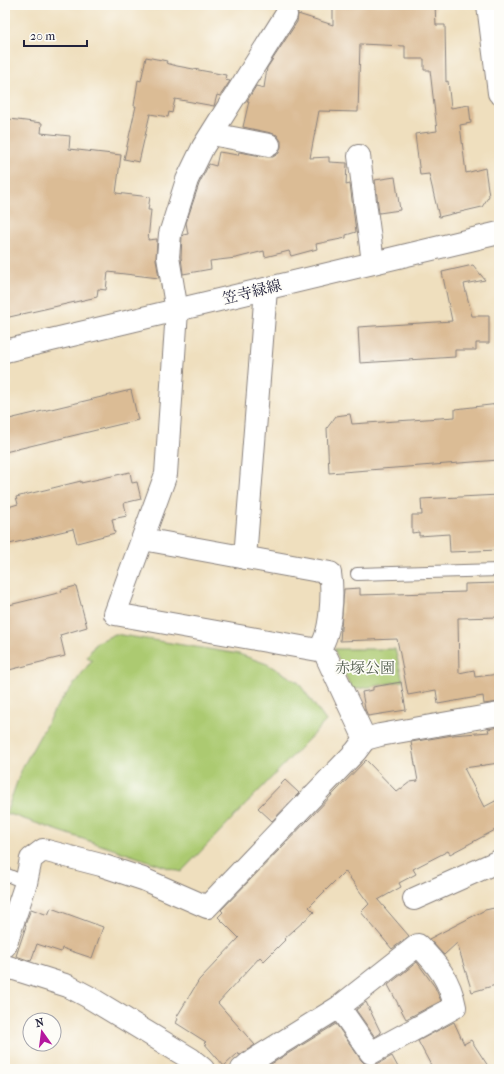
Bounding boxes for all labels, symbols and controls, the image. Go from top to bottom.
scale bar [24,22,87,48]
text: 20 m [30,29,55,43]
street label: 笠寺緑線 [221,276,283,308]
park label: 赤塚公園 [335,659,395,677]
north arrow [22,1012,62,1052]
text: N [34,1015,46,1030]

